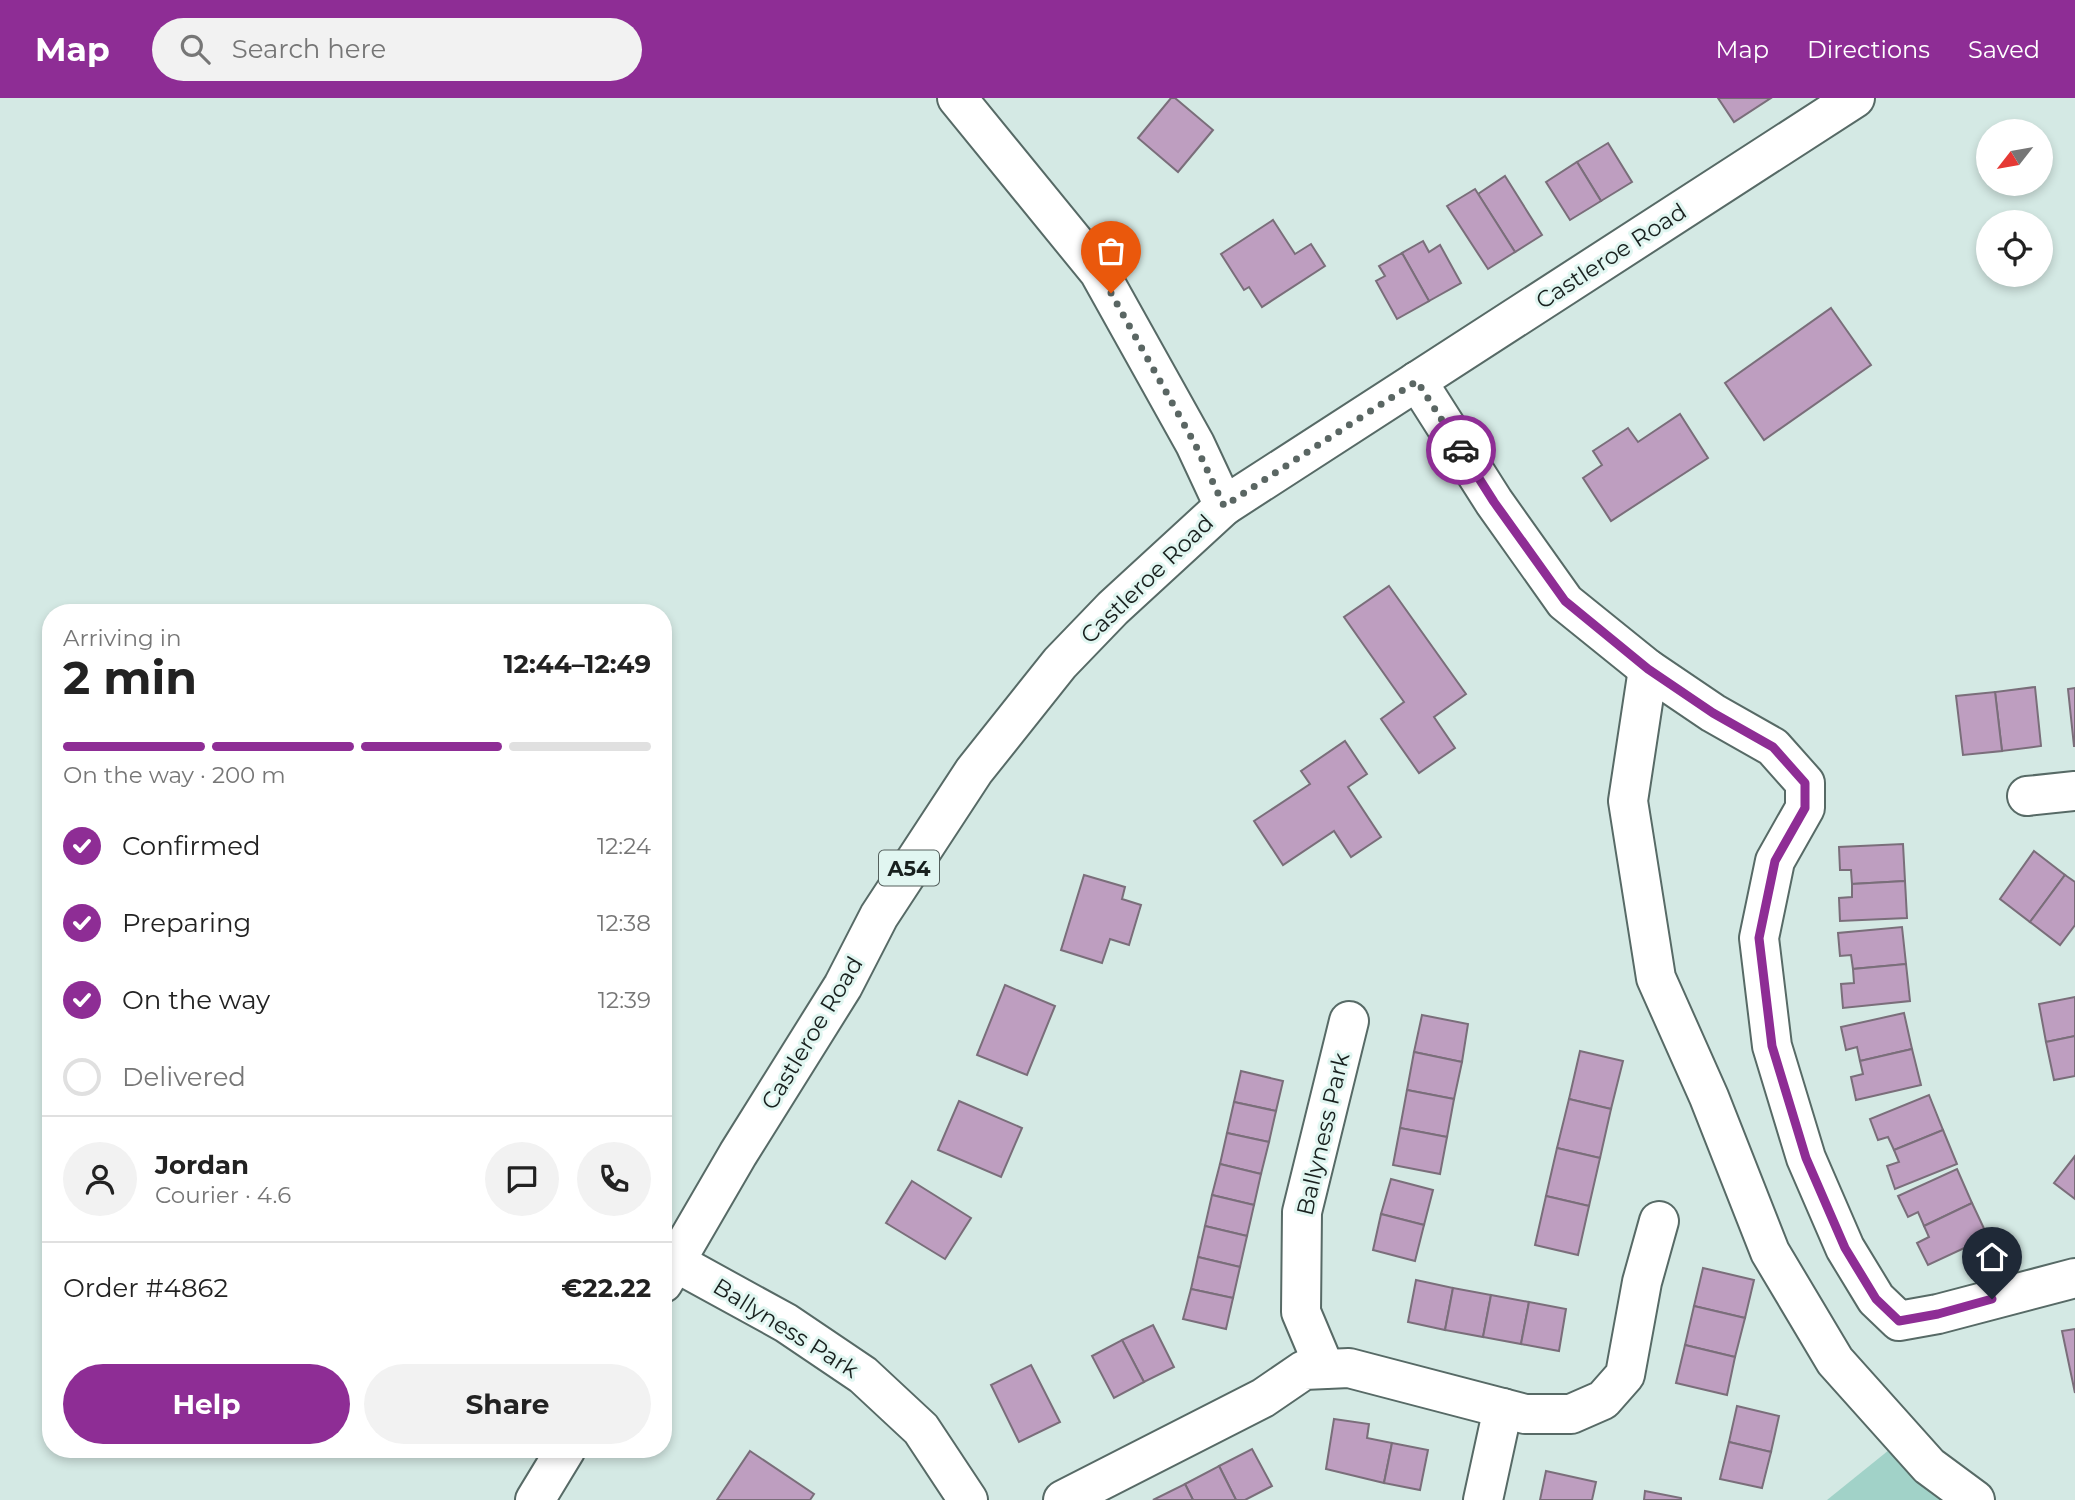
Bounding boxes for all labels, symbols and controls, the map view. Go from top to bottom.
search box [152,18,642,81]
text: Map [35,29,110,69]
icon: search [176,30,214,68]
text: Search here [232,33,386,65]
text: Map [1716,35,1769,64]
text: Directions [1807,35,1930,64]
text: Saved [1968,35,2040,64]
north arrow [1976,119,2053,196]
map controls [1976,119,2053,287]
street label: Castleroe Road [1531,197,1691,315]
button: locate [1976,210,2053,287]
pin [1081,221,1141,293]
icon: bag [1092,232,1130,270]
courier [1426,415,1496,485]
icon: car [1442,431,1480,469]
street label: Castleroe Road [1075,509,1219,649]
text: Arriving in [63,624,182,652]
text: 12:44–12:49 [503,648,651,680]
text: 2 min [63,649,197,706]
text: On the way · 200 m [63,761,286,789]
icon: check [63,827,101,865]
text: Confirmed [122,830,261,862]
text: 12:24 [597,832,651,860]
road number: A54 [879,850,939,886]
icon: check [63,904,101,942]
text: Preparing [122,907,251,939]
text: 12:38 [597,909,651,937]
street label: Castleroe Road [755,951,869,1115]
icon: check [63,981,101,1019]
text: On the way [122,984,270,1016]
text: 12:39 [598,986,651,1014]
street label: Ballyness Park [1291,1050,1355,1218]
text: Delivered [122,1061,246,1093]
button: person [63,1142,137,1216]
button: chat [485,1142,559,1216]
button: phone [577,1142,651,1216]
text: Jordan [155,1149,249,1181]
text: Courier · 4.6 [155,1181,291,1209]
pin [1962,1227,2022,1299]
icon: home [1973,1238,2011,1276]
text: Order #4862 [63,1272,228,1304]
text: €22.22 [561,1272,651,1304]
street label: Ballyness Park [708,1272,864,1384]
button: Help [63,1364,350,1444]
button: Share [364,1364,651,1444]

